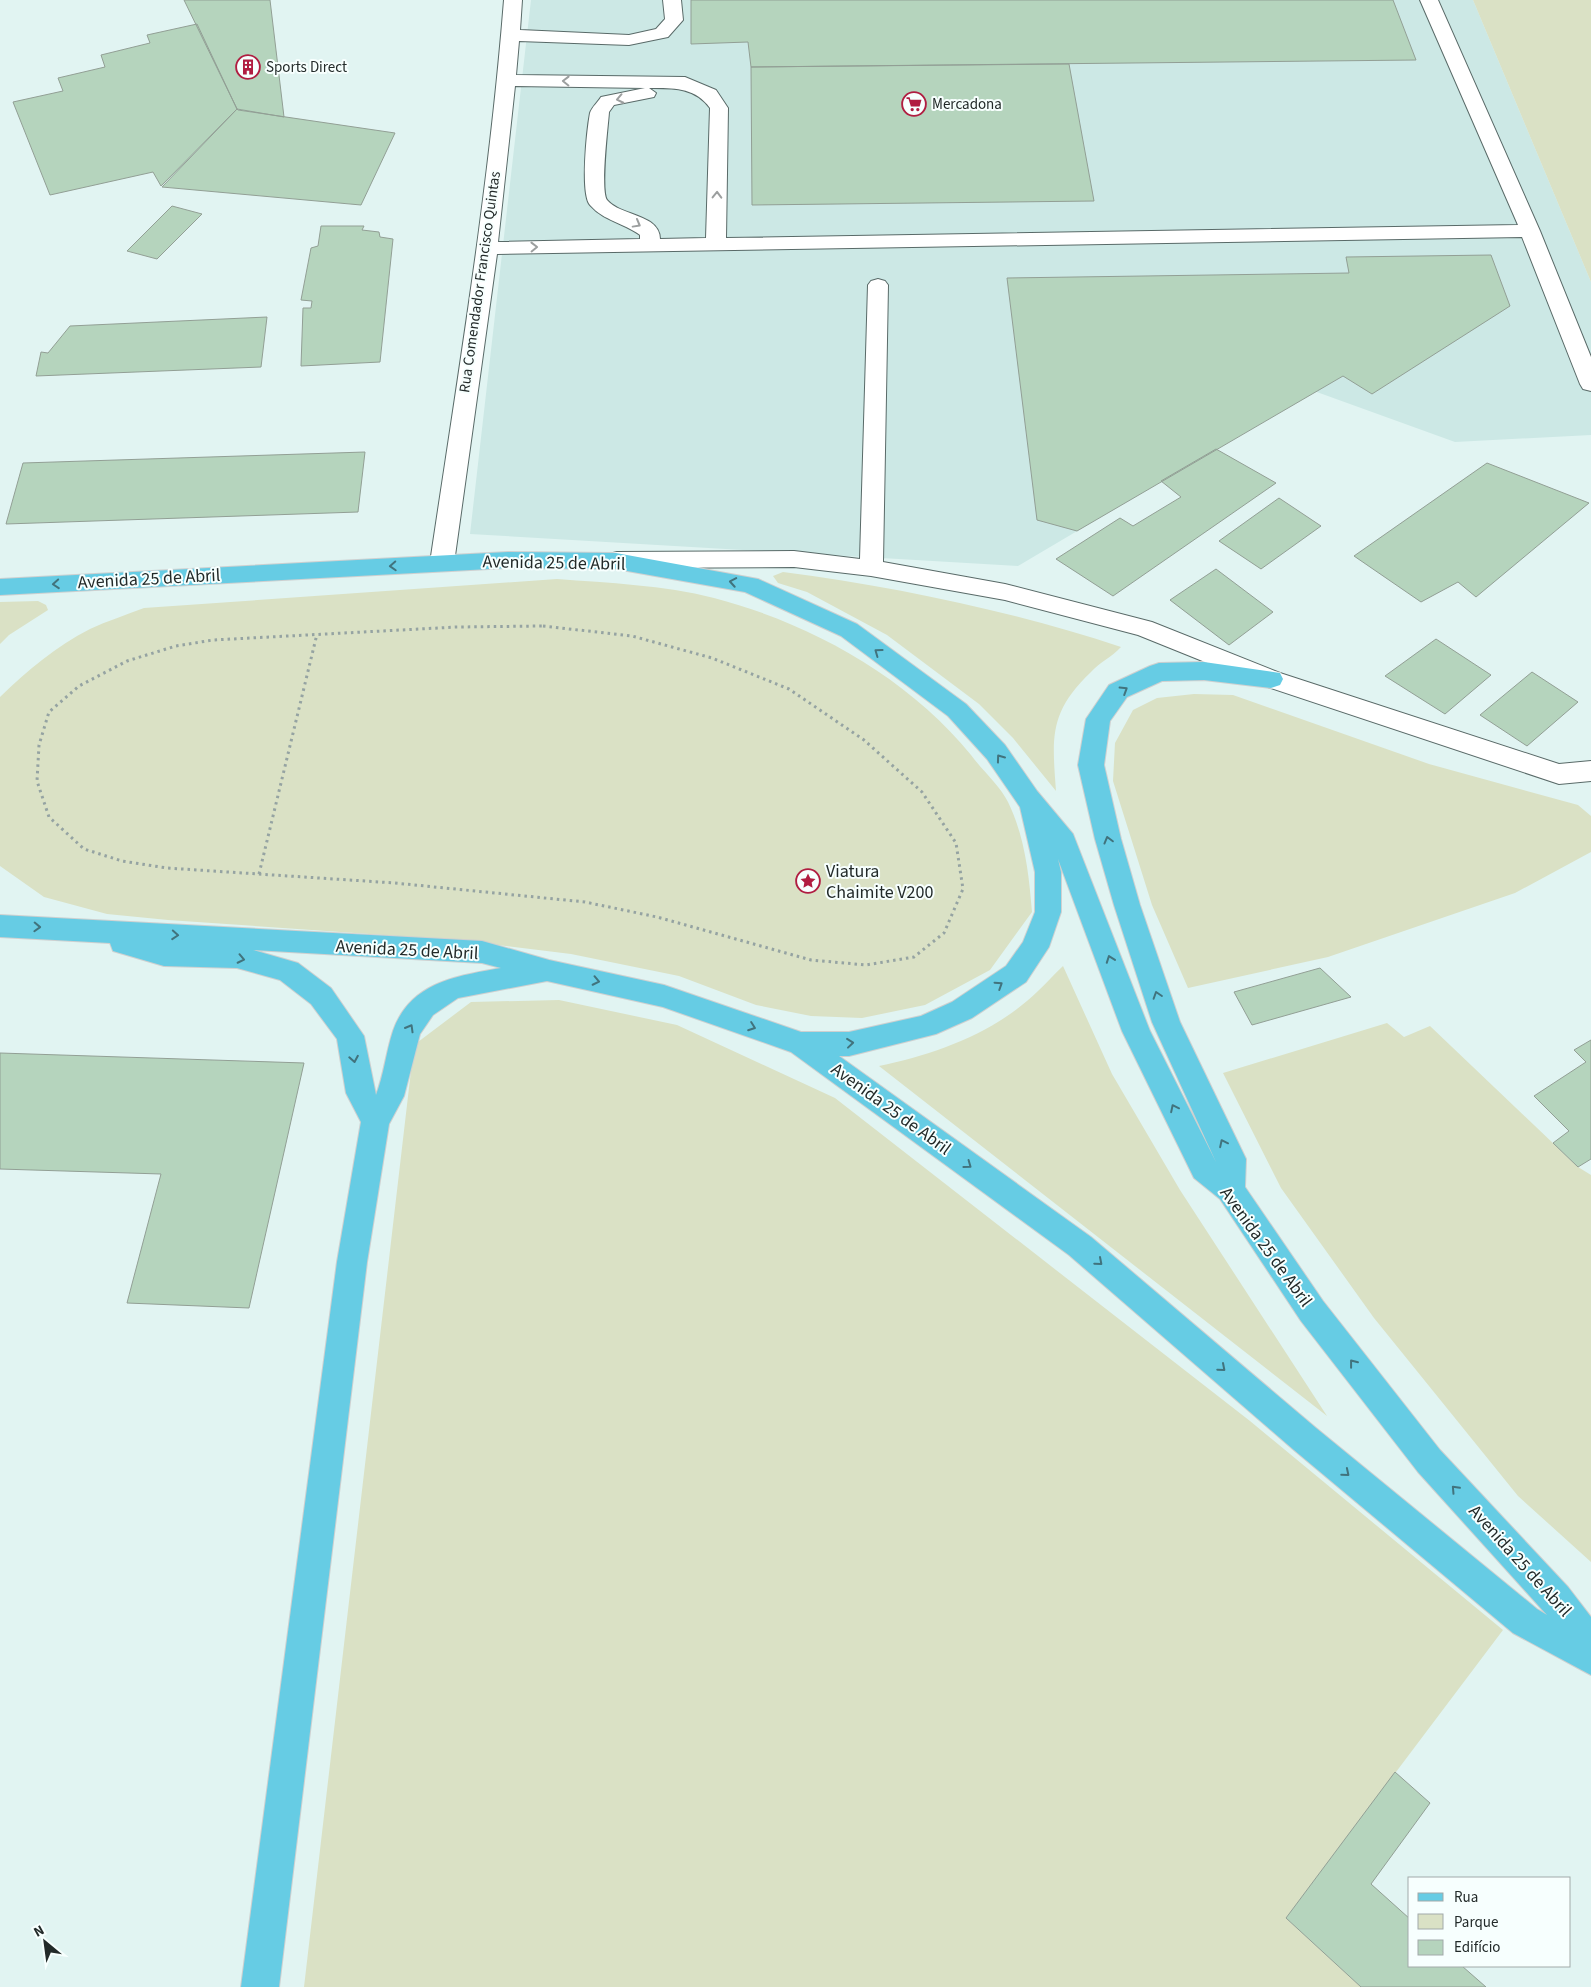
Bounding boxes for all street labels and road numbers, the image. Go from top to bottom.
street label: Rua Comendador Francisco Quintas [454,170,506,394]
street label: Avenida 25 de Abril [482,549,626,577]
street label: Avenida 25 de Abril [77,563,221,595]
street label: Avenida 25 de Abril [335,934,479,966]
street label: Avenida 25 de Abril [826,1057,956,1161]
street label: Avenida 25 de Abril [1214,1182,1318,1312]
street label: Avenida 25 de Abril [1463,1500,1577,1622]

